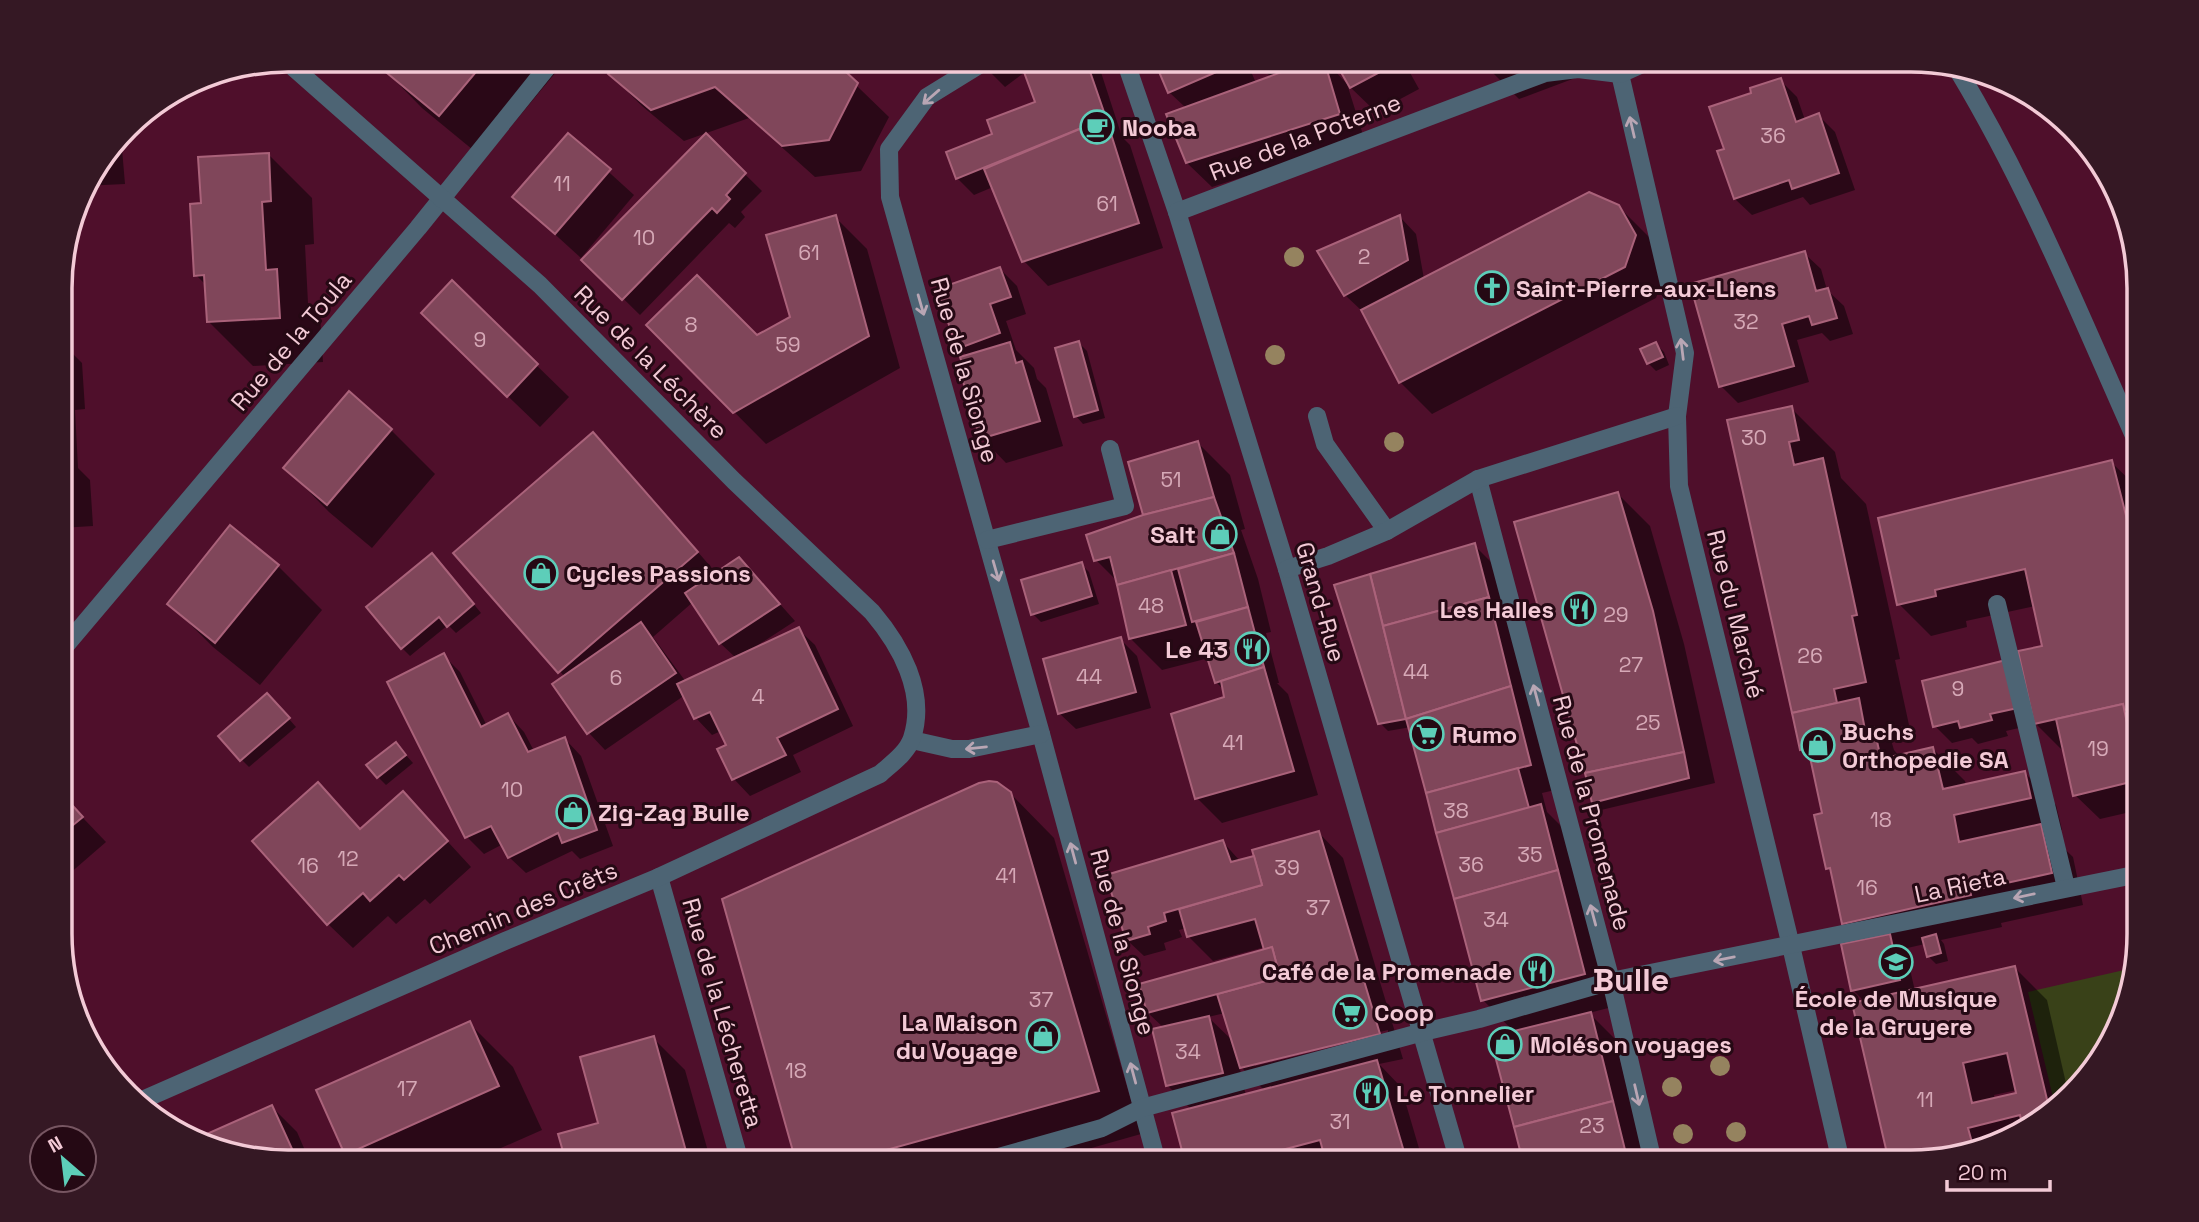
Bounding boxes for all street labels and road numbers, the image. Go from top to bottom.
street label: Rue de la Poterne [1205,86,1405,188]
street label: Rue de la Toula [224,265,358,417]
street label: Rue de la Sionge [924,274,1006,466]
street label: Rue de la Léchère [567,278,735,446]
street label: Rue du Marché [1700,526,1772,702]
street label: Grand-Rue [1289,538,1353,666]
street label: Rue de la Promenade [1546,692,1638,934]
street label: Rue de la Sionge [1083,845,1163,1039]
street label: Chemin des Crêts [424,854,622,962]
street label: La Rieta [1911,860,2009,910]
street label: Rue de la Lécheretta [675,894,771,1132]

